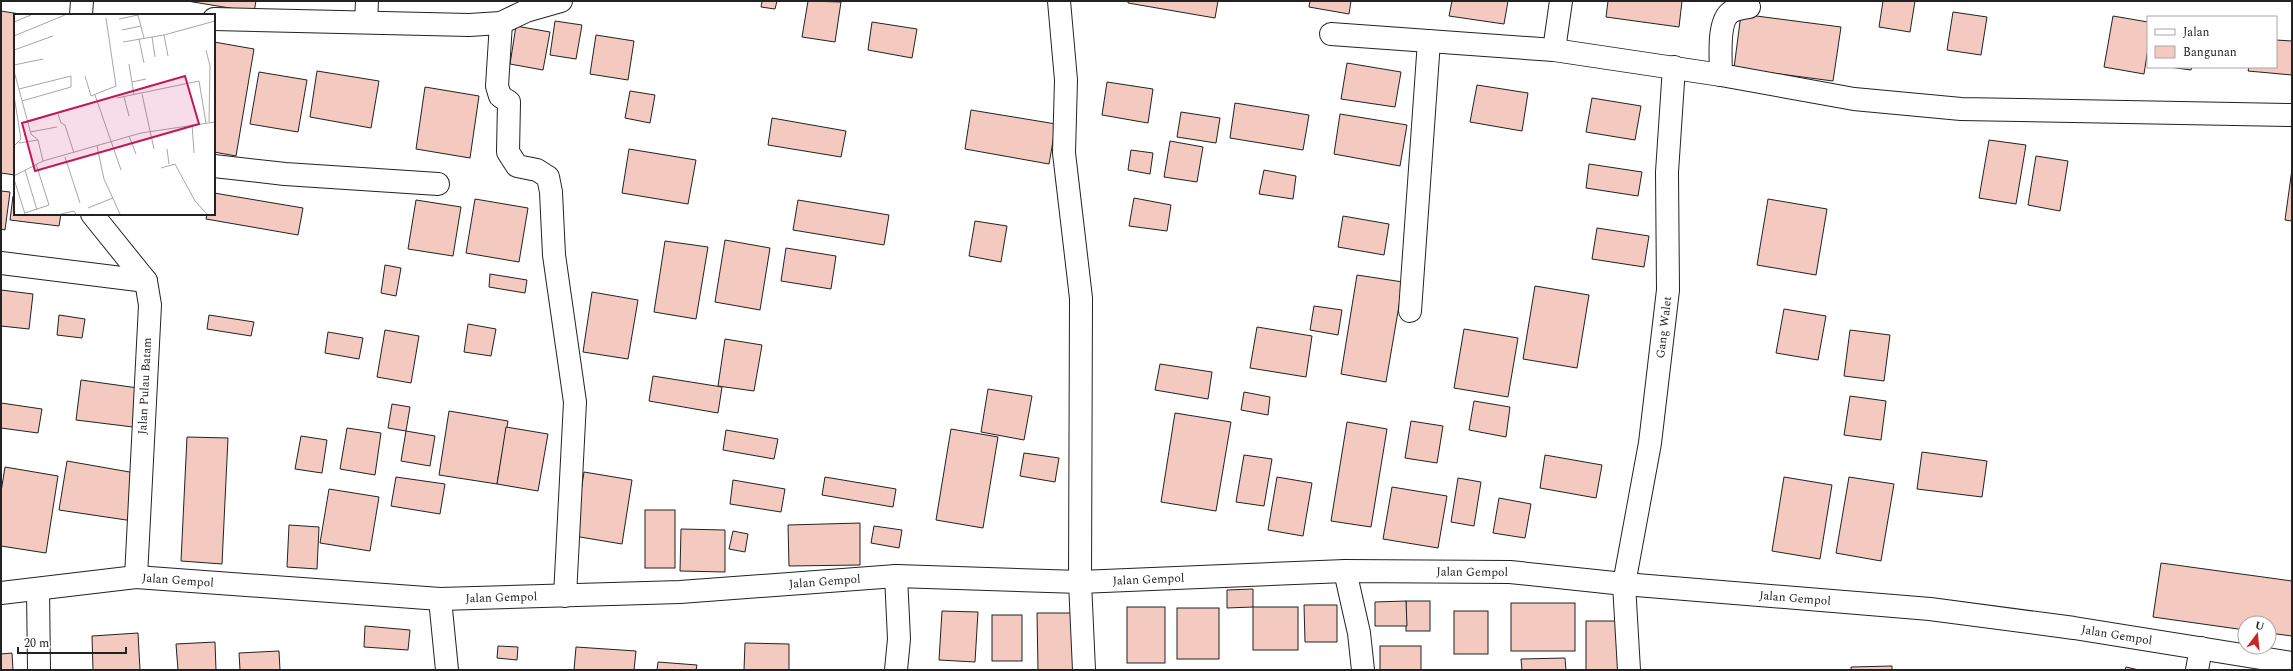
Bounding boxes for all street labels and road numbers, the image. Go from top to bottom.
street label: Gang Walet [1651,295,1677,359]
street label: Jalan Pulau Batam [133,337,157,435]
street label: Jalan Gempol [1436,562,1508,581]
street label: Jalan Gempol [141,568,214,592]
street label: Jalan Gempol [1112,568,1185,590]
street label: Jalan Gempol [788,569,861,593]
street label: Jalan Gempol [1758,586,1832,610]
street label: Jalan Gempol [465,587,537,608]
street label: Jalan Gempol [2080,620,2154,650]

